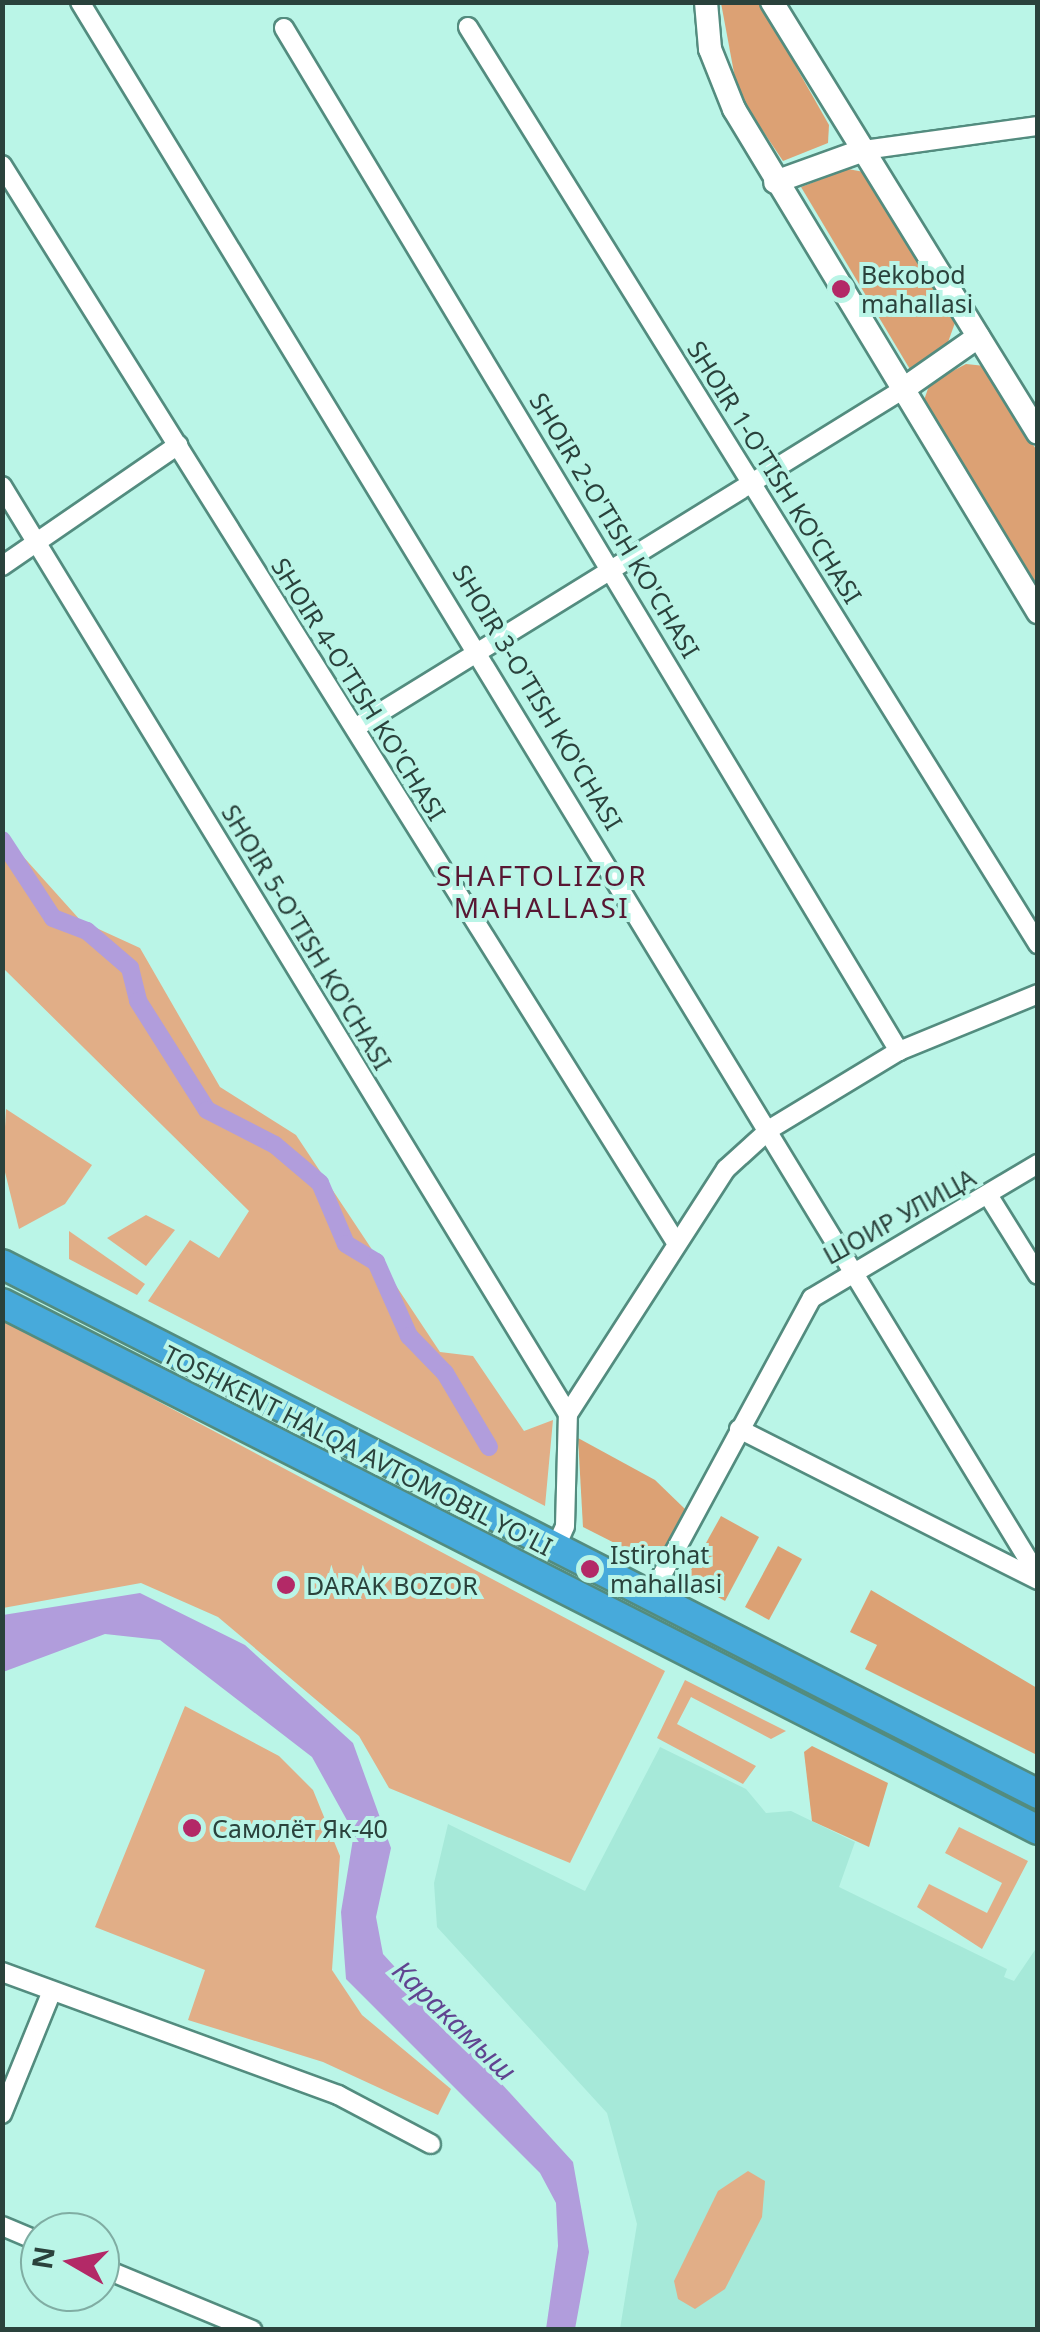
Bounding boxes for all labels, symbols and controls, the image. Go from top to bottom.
place label: Bekobod mahallasi [861,260,973,319]
marker: Bekobod mahallasi [830,278,852,300]
street label: SHOIR 1-O'TISH KO'CHASI [682,335,868,609]
street label: SHOIR 2-O'TISH KO'CHASI [524,387,706,663]
street label: SHOIR 4-O'TISH KO'CHASI [266,552,452,826]
street label: SHOIR 3-O'TISH KO'CHASI [447,559,629,835]
street label: SHOIR 5-O'TISH KO'CHASI [216,799,398,1075]
district label: SHAFTOLIZOR MAHALLASI [436,858,648,924]
street label: ШОИР УЛИЦА [818,1162,980,1270]
street label: TOSHKENT HALQA AVTOMOBIL YO'LI [159,1338,557,1562]
place label: Istirohat mahallasi [610,1540,722,1599]
marker: Istirohat mahallasi [579,1558,601,1580]
place label: DARAK BOZOR [306,1570,478,1600]
marker: DARAK BOZOR [275,1574,297,1596]
place label: Самолёт Як-40 [212,1813,388,1843]
marker: Самолёт Як-40 [181,1817,203,1839]
water label: Каракамыш [386,1953,524,2087]
north arrow [20,2212,120,2312]
text: N [22,2243,63,2272]

